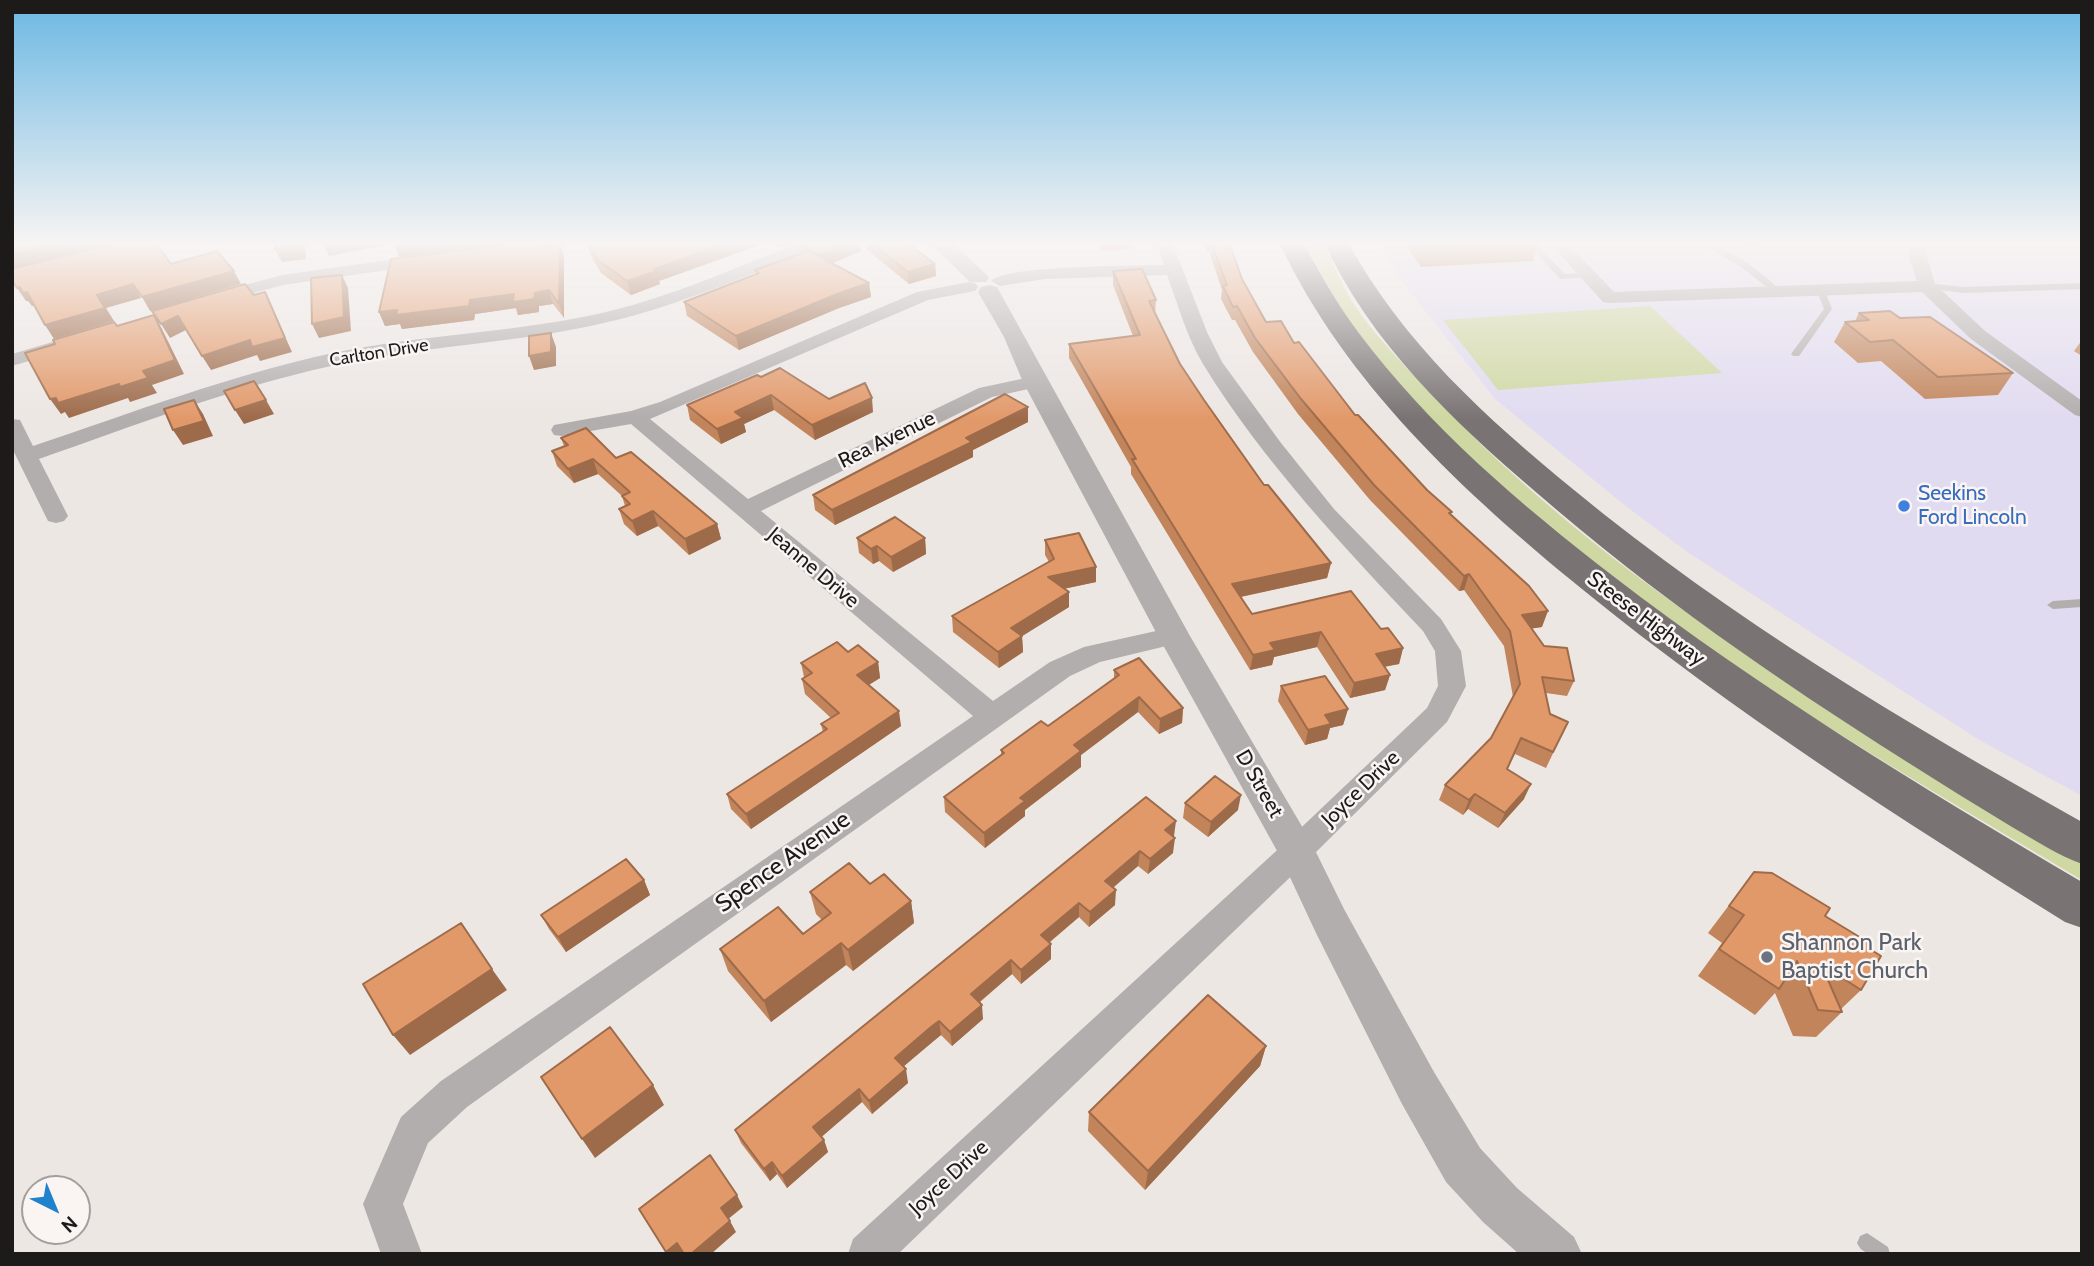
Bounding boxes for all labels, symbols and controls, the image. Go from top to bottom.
street label: Carlton Drive [328,335,430,371]
street label: Rea Avenue [835,406,939,474]
place label: Seekins Ford Lincoln [1918,481,2027,531]
marker: Seekins Ford Lincoln [1896,498,1912,514]
street label: Jeanne Drive [762,522,864,614]
street label: Steese Highway [1582,567,1710,671]
street label: D Street [1230,746,1288,822]
street label: Joyce Drive [1317,746,1405,832]
street label: Spence Avenue [710,805,856,919]
place label: Shannon Park Baptist Church [1781,929,1928,985]
marker: Shannon Park Baptist Church [1759,949,1775,965]
street label: Joyce Drive [904,1135,994,1221]
north arrow [21,1175,91,1245]
text: N [57,1211,82,1237]

